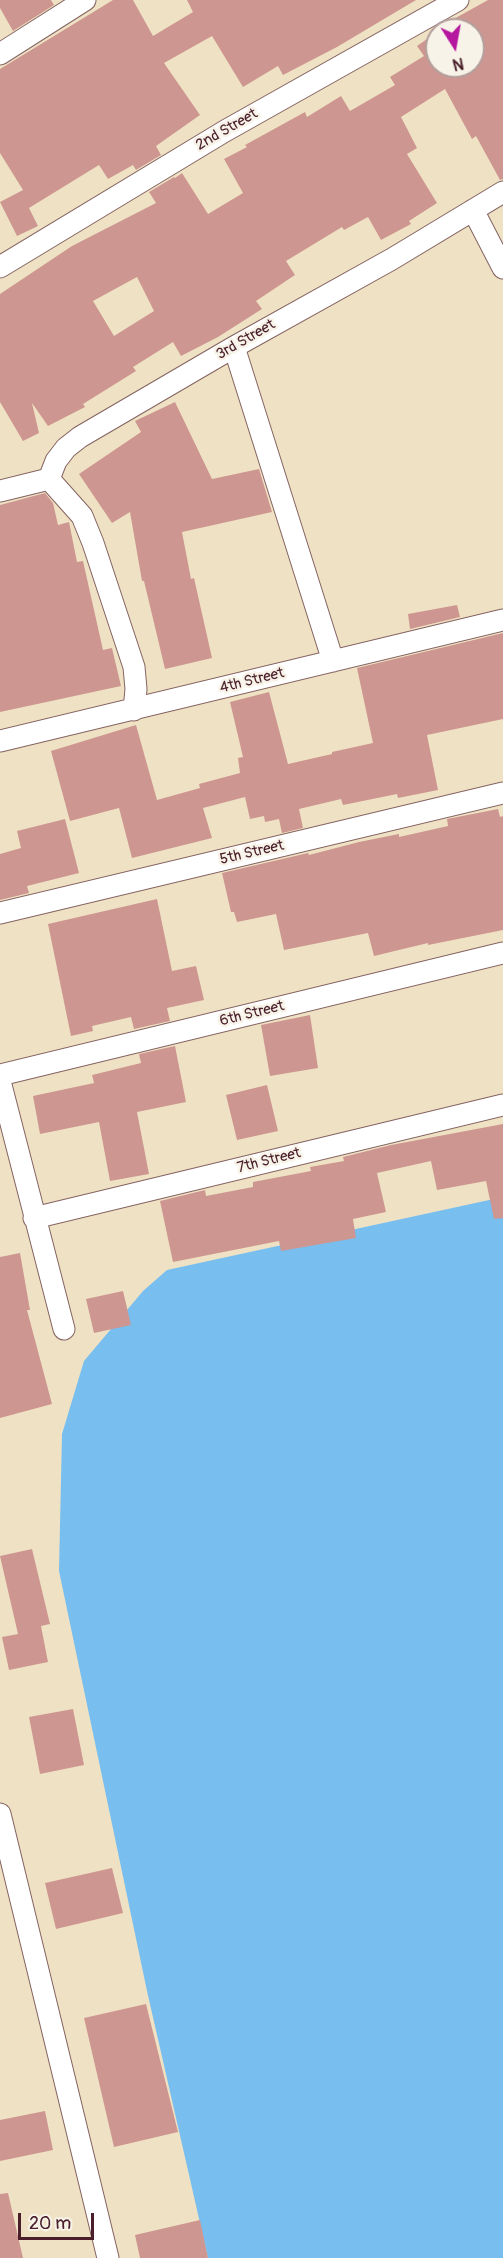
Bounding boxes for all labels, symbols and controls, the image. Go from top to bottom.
north arrow [425,18,485,78]
text: N [451,53,465,75]
street label: 2nd Street [193,105,261,155]
street label: 3rd Street [213,316,279,364]
street label: 4th Street [218,664,286,698]
street label: 5th Street [218,837,286,869]
street label: 6th Street [218,997,286,1031]
street label: 7th Street [235,1144,303,1178]
scale bar [21,2201,98,2239]
text: 20 m [29,2212,71,2235]

